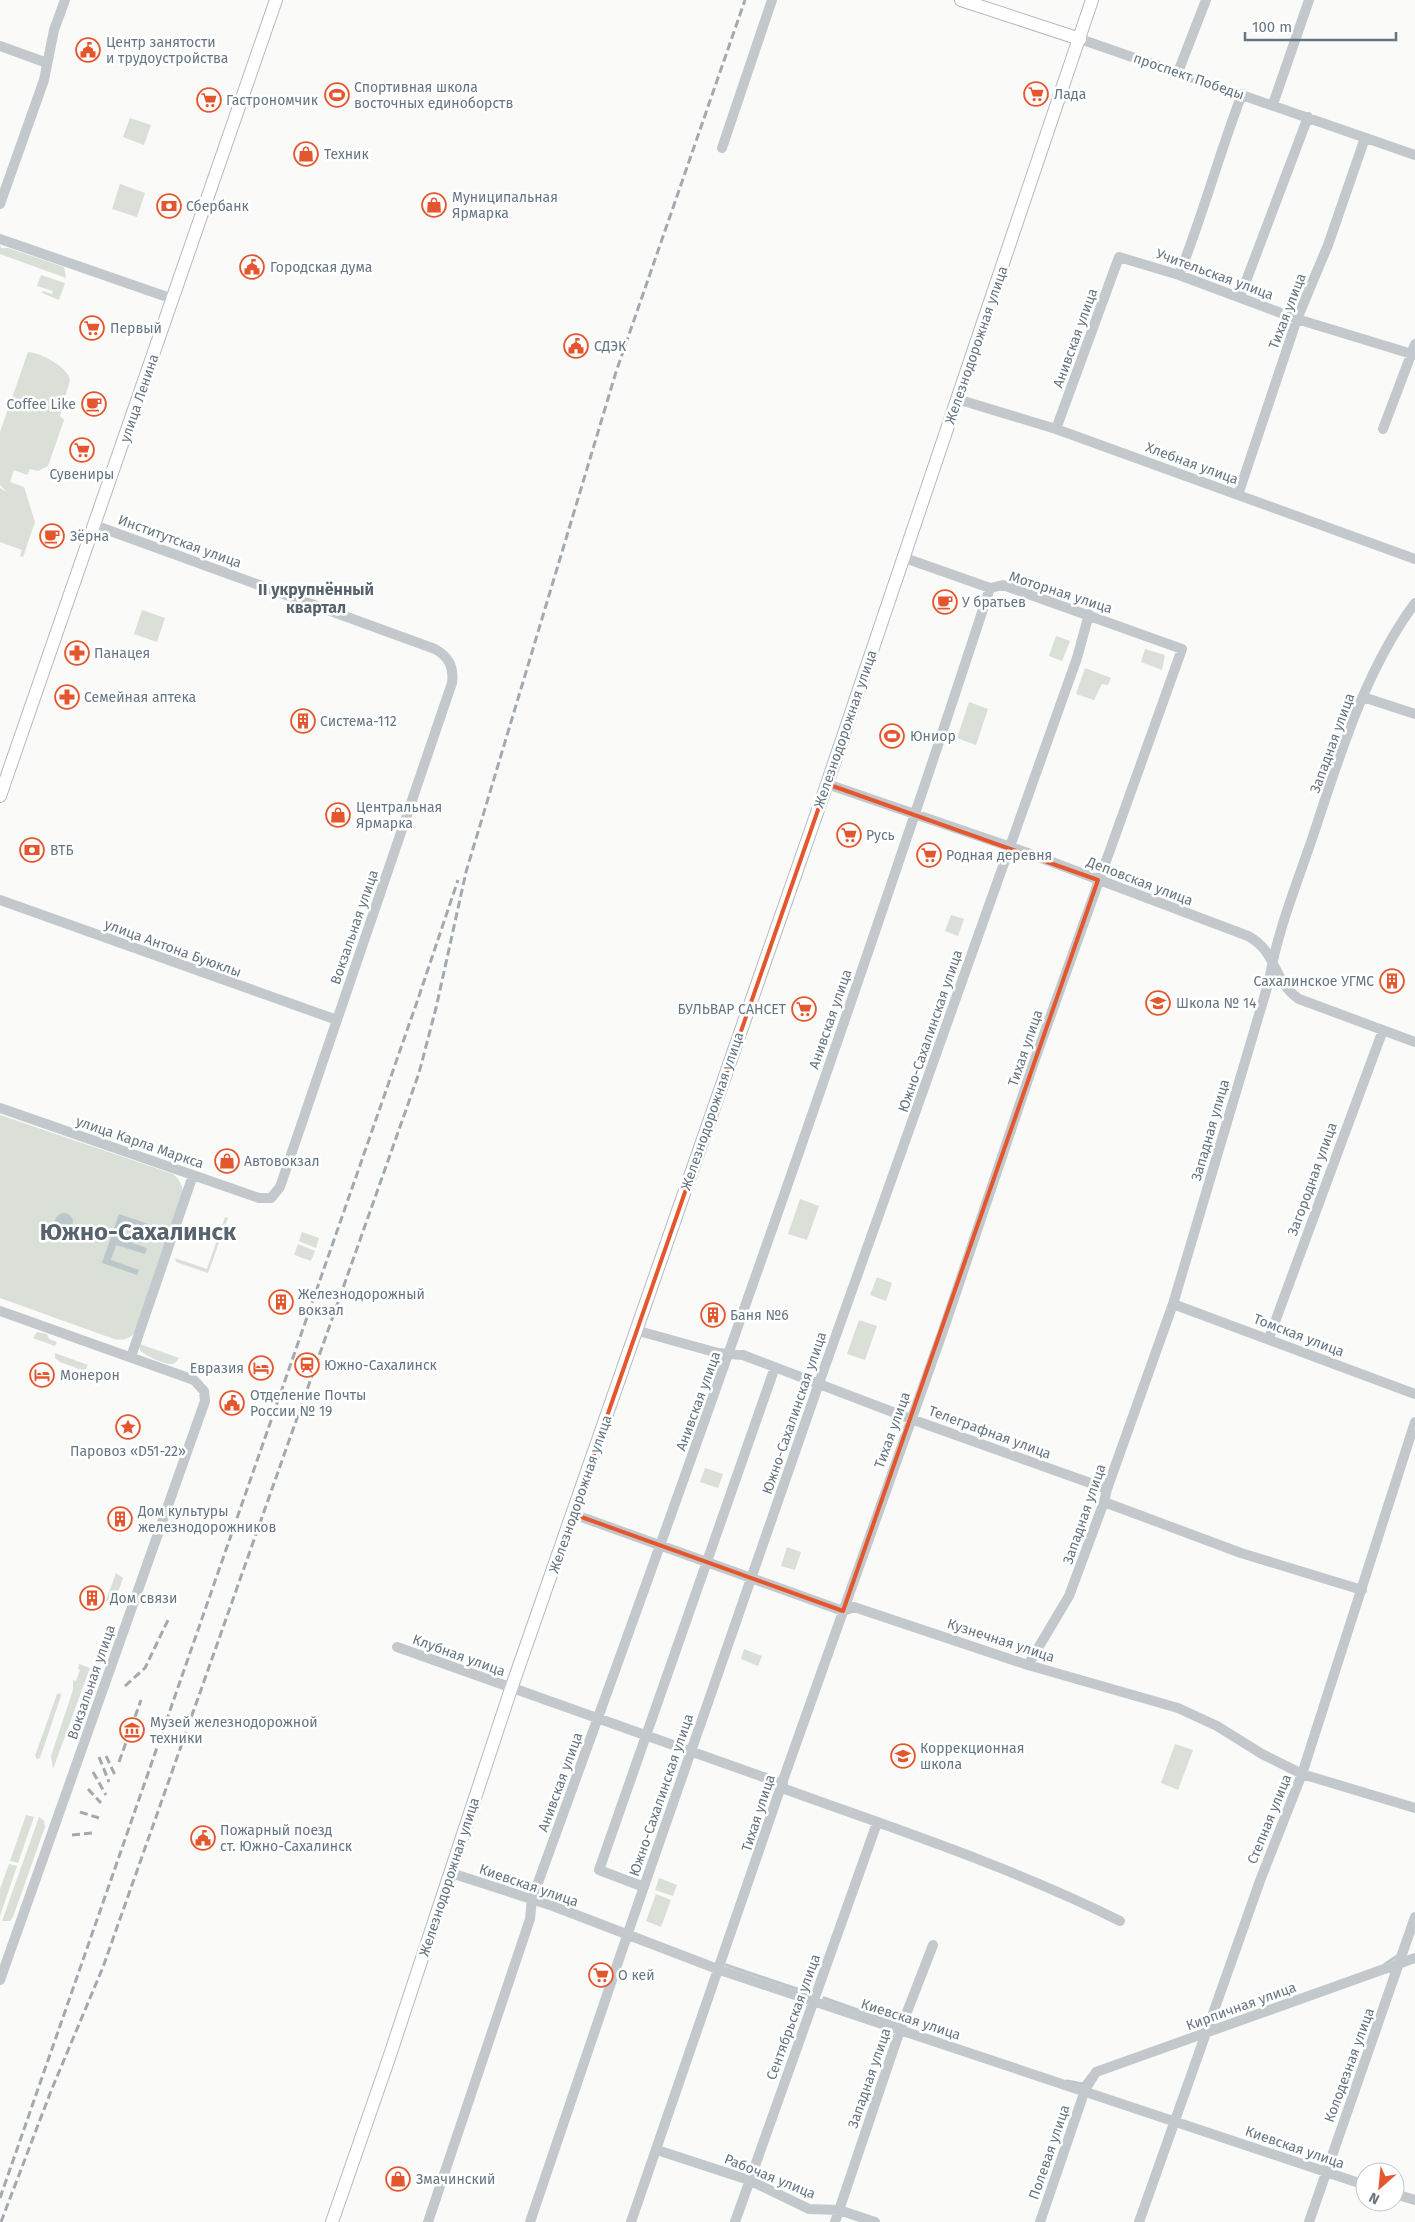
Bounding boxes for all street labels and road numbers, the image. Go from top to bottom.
street label: проспект Победы [1131,50,1246,103]
street label: Учительская улица [1154,245,1276,304]
street label: Железнодорожная улица [941,264,1012,427]
street label: Тихая улица [1265,271,1310,351]
street label: Анивская улица [1050,286,1101,390]
street label: улица Ленина [116,352,163,445]
street label: Хлебная улица [1143,439,1241,488]
street label: Институтская улица [116,511,244,572]
street label: Моторная улица [1007,568,1115,617]
street label: Железнодорожная улица [810,648,881,811]
street label: Западная улица [1307,691,1358,795]
street label: Деповская улица [1083,853,1195,910]
street label: Вокзальная улица [327,868,382,987]
street label: улица Антона Буюклы [102,916,244,981]
street label: Южно-Сахалинская улица [895,948,966,1115]
street label: Анивская улица [805,967,855,1071]
street label: Тихая улица [1004,1008,1047,1089]
street label: Железнодорожная улица [677,1030,748,1193]
street label: Западная улица [1188,1077,1233,1183]
street label: улица Карла Маркса [74,1113,206,1172]
street label: Загородная улица [1284,1120,1341,1238]
street label: Томская улица [1251,1310,1347,1361]
street label: Южно-Сахалинская улица [759,1330,830,1497]
street label: Анивская улица [673,1349,724,1453]
street label: Тихая улица [871,1390,914,1471]
street label: Телеграфная улица [926,1402,1053,1463]
street label: Железнодорожная улица [545,1413,616,1576]
street label: Западная улица [1059,1462,1110,1567]
street label: Кузнечная улица [945,1615,1057,1666]
street label: Вокзальная улица [64,1623,119,1742]
street label: Клубная улица [410,1631,508,1680]
street label: Южно-Сахалинская улица [626,1712,697,1879]
street label: Анивская улица [535,1730,586,1834]
street label: Степная улица [1244,1772,1295,1867]
street label: Тихая улица [738,1773,779,1854]
street label: Железнодорожная улица [416,1795,483,1959]
street label: Киевская улица [477,1861,581,1910]
street label: Сентябрьская улица [763,1952,824,2082]
street label: Кирпичная улица [1184,1979,1298,2034]
street label: Киевская улица [859,1995,963,2044]
street label: Колодезная улица [1321,2006,1378,2125]
street label: Западная улица [844,2026,895,2131]
street label: Полевая улица [1025,2103,1074,2202]
street label: Киевская улица [1243,2123,1347,2172]
street label: Рабочая улица [722,2150,818,2203]

